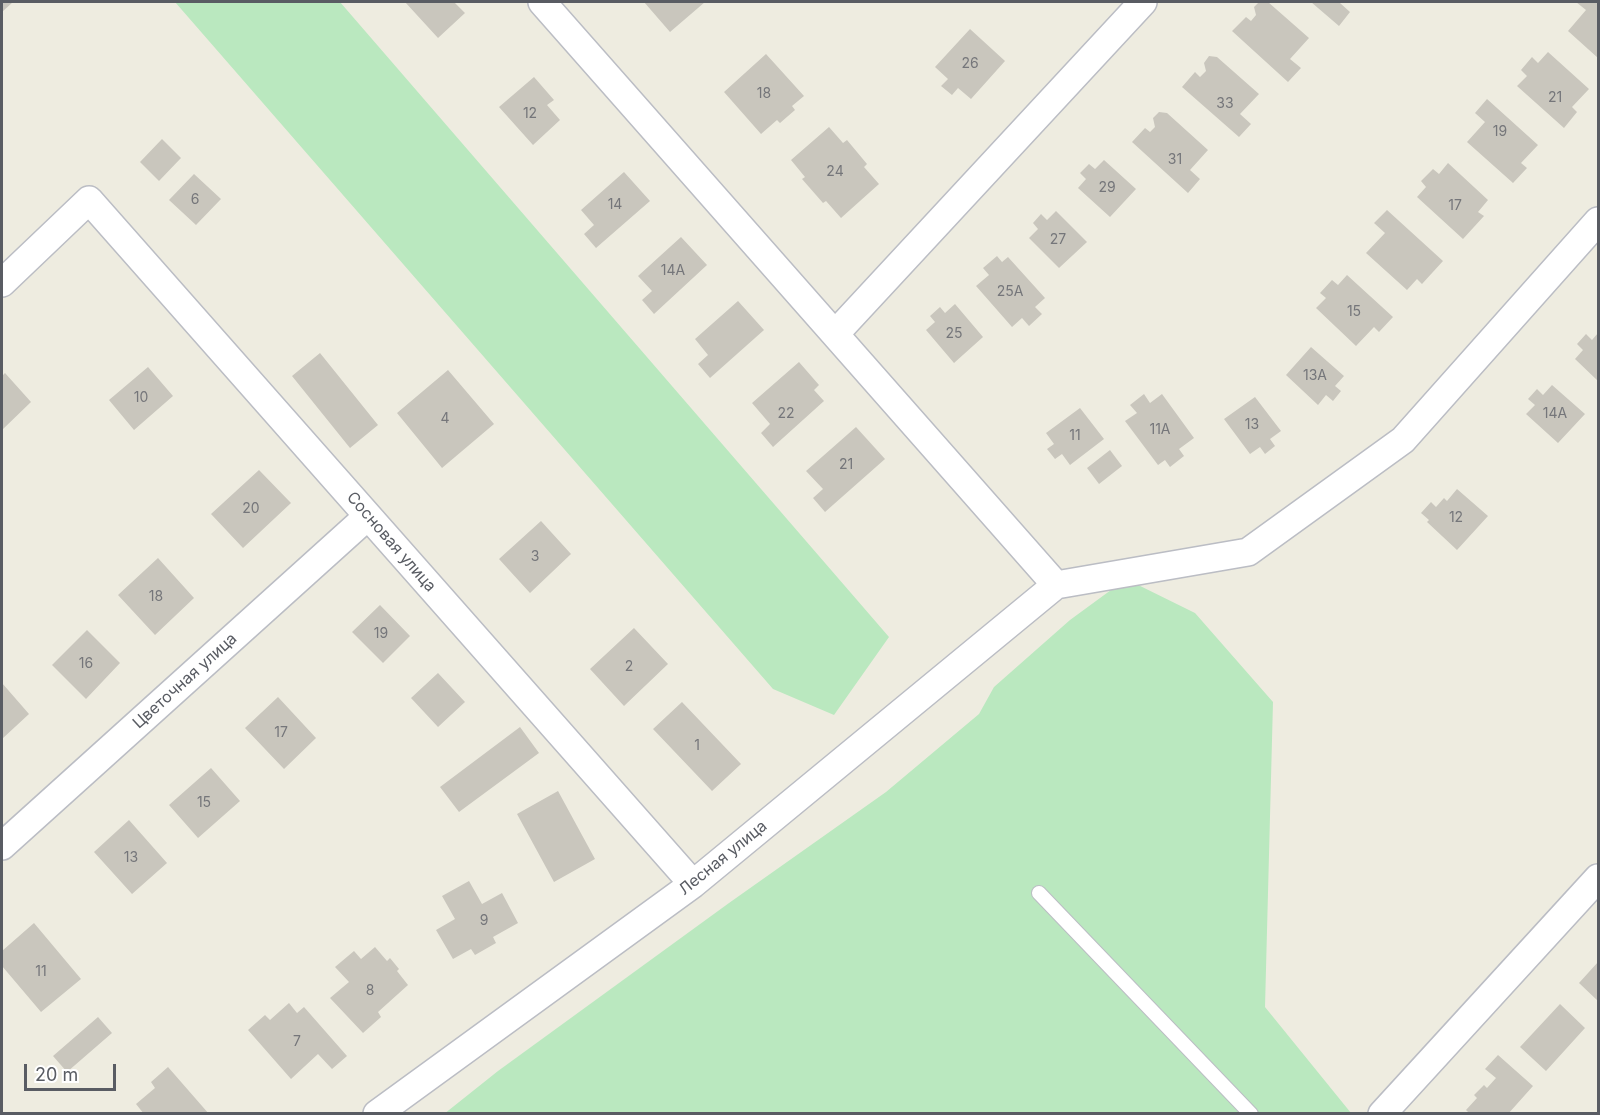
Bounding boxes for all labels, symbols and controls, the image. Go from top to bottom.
house number: 26 [961,56,979,72]
house number: 18 [757,86,771,102]
house number: 21 [1548,90,1562,106]
house number: 33 [1216,96,1234,112]
house number: 12 [523,106,537,122]
house number: 19 [1493,124,1507,140]
house number: 31 [1168,152,1182,168]
house number: 24 [826,164,844,180]
house number: 29 [1098,180,1116,196]
house number: 6 [191,192,199,208]
house number: 14 [608,197,622,213]
house number: 17 [1448,198,1462,214]
house number: 27 [1050,232,1066,248]
house number: 14А [661,263,685,279]
house number: 25А [997,284,1023,300]
house number: 15 [1347,304,1361,320]
house number: 25 [945,326,963,342]
house number: 13А [1303,368,1327,384]
house number: 10 [134,390,148,406]
house number: 22 [777,406,795,422]
house number: 14А [1543,406,1567,422]
house number: 4 [440,411,450,427]
house number: 13 [1245,417,1259,433]
house number: 11А [1149,422,1171,438]
house number: 11 [1069,428,1081,444]
house number: 21 [839,457,853,473]
street label: Сосновая улица [342,488,440,596]
house number: 20 [242,501,260,517]
house number: 12 [1449,510,1463,526]
house number: 3 [531,549,539,565]
house number: 18 [149,589,163,605]
house number: 19 [374,626,388,642]
street label: Цветочная улица [129,629,241,733]
house number: 16 [79,656,93,672]
house number: 2 [625,659,633,675]
house number: 17 [274,725,288,741]
house number: 1 [694,738,700,754]
house number: 15 [197,795,211,811]
street label: Лесная улица [675,817,771,899]
house number: 13 [124,850,138,866]
house number: 9 [480,913,488,929]
house number: 11 [35,964,47,980]
house number: 8 [366,983,374,999]
house number: 7 [293,1034,301,1050]
scale bar [27,1052,118,1090]
text: 20 m [35,1064,78,1085]

